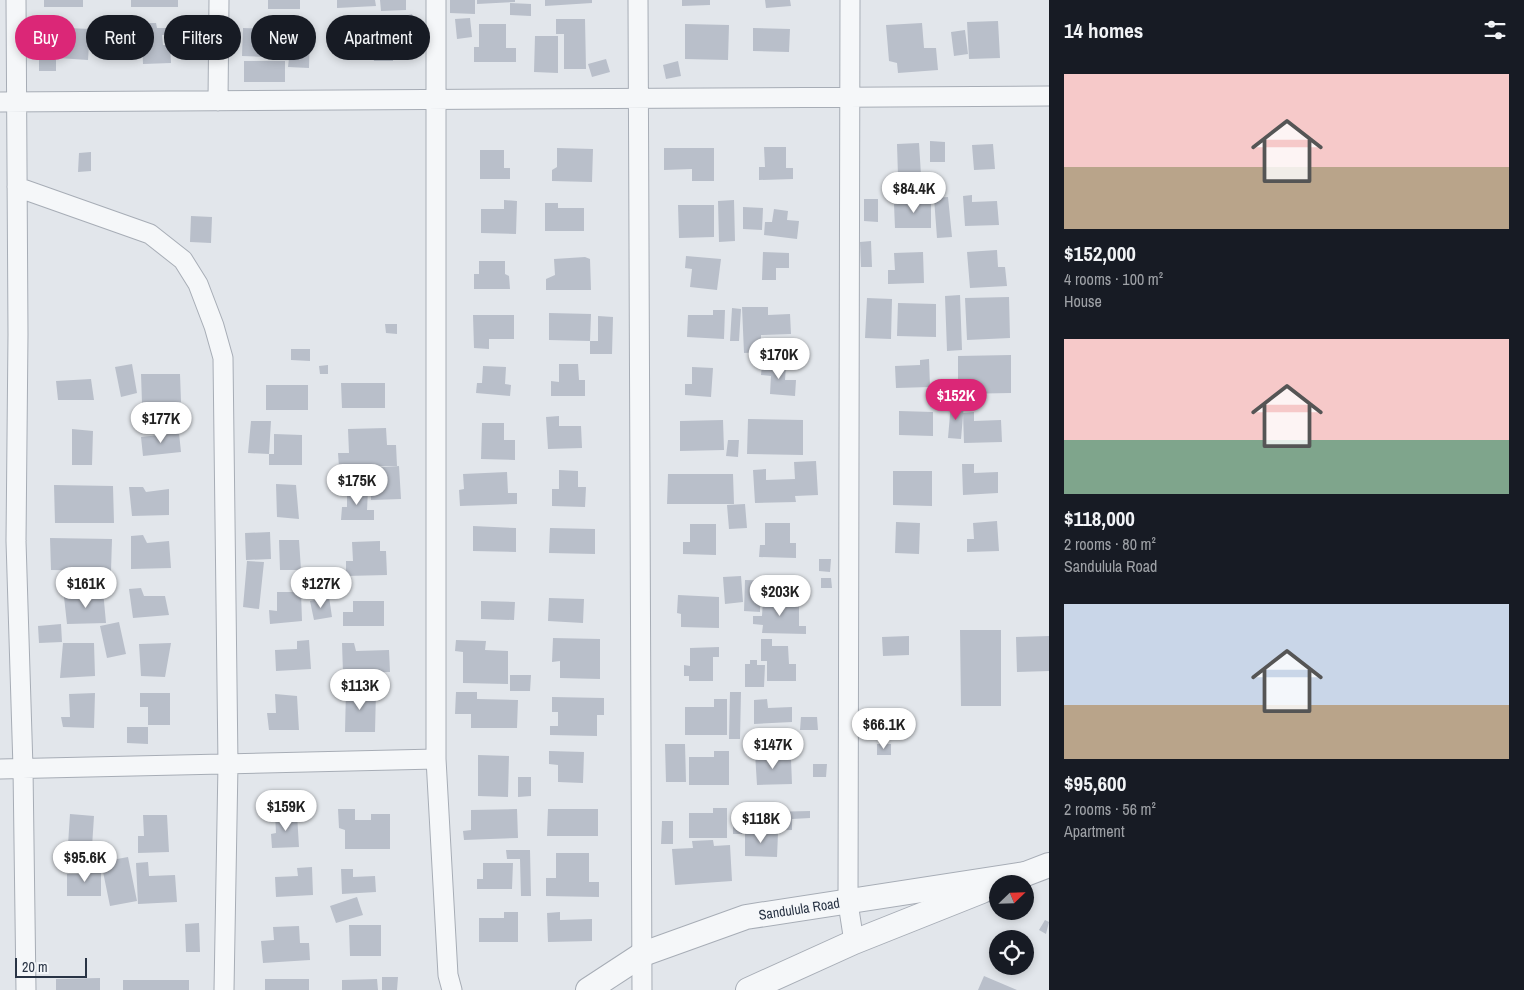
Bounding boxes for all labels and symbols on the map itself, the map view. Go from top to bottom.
pin: $84.4K [873,172,955,214]
pin: $170K [744,338,814,380]
pin: $152K [921,378,991,421]
pin: $177K [126,402,196,444]
pin: $175K [322,464,392,506]
pin: $161K [51,566,121,609]
pin: $127K [286,566,356,609]
pin: $203K [745,574,815,617]
pin: $113K [325,668,395,711]
pin: $66.1K [843,708,925,750]
pin: $147K [738,728,808,770]
pin: $159K [251,790,321,832]
pin: $118K [726,802,796,844]
pin: $95.6K [44,840,126,883]
north arrow [989,875,1034,920]
street label: Sandulula Road [757,894,841,924]
scale bar [15,955,88,978]

